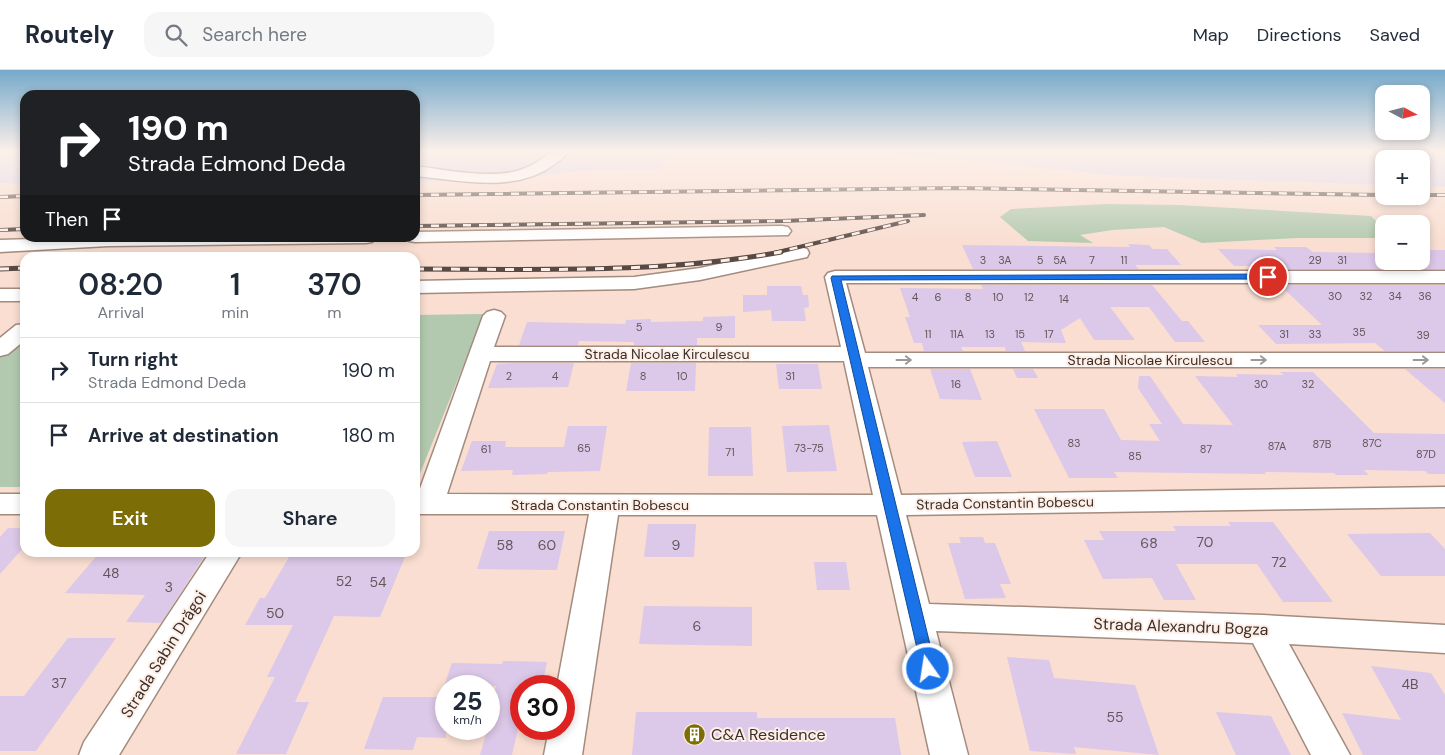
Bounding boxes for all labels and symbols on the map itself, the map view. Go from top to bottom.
north arrow [1375,85,1430,140]
house number: 3 [980,253,986,267]
house number: 3A [998,253,1012,267]
house number: 5 [1037,253,1044,267]
house number: 5A [1053,253,1067,267]
house number: 7 [1089,253,1095,267]
house number: 11 [1121,253,1127,267]
house number: 29 [1308,253,1322,267]
house number: 31 [1337,253,1347,267]
pin [1247,256,1289,298]
house number: 30 [1328,289,1342,303]
house number: 32 [1360,289,1372,303]
house number: 34 [1388,289,1402,303]
house number: 36 [1418,289,1432,303]
house number: 4 [912,290,919,304]
house number: 6 [935,290,942,304]
house number: 8 [965,290,971,304]
house number: 10 [993,290,1003,304]
house number: 12 [1024,290,1034,304]
house number: 14 [1059,292,1069,306]
house number: 5 [636,320,643,334]
house number: 9 [716,320,723,334]
house number: 35 [1352,325,1366,339]
house number: 11 [925,327,931,341]
house number: 11A [950,327,964,341]
house number: 13 [985,327,995,341]
house number: 15 [1015,327,1025,341]
house number: 17 [1044,327,1054,341]
house number: 31 [1279,327,1289,341]
house number: 33 [1308,327,1322,341]
house number: 39 [1416,328,1430,342]
street label: Strada Nicolae Kirculescu [585,345,749,363]
street label: Strada Nicolae Kirculescu [1068,351,1232,369]
one-way arrow [896,355,912,365]
one-way arrow [1250,355,1267,365]
one-way arrow [1413,355,1429,365]
house number: 2 [506,369,512,383]
house number: 4 [552,369,559,383]
house number: 8 [640,369,646,383]
house number: 10 [677,369,687,383]
house number: 31 [785,369,795,383]
house number: 16 [951,377,961,391]
house number: 30 [1254,377,1268,391]
house number: 32 [1302,377,1314,391]
house number: 83 [1067,436,1081,450]
house number: 87C [1362,436,1382,450]
house number: 87B [1313,437,1332,451]
house number: 87A [1268,439,1286,453]
house number: 65 [577,441,591,455]
house number: 73-75 [794,441,824,455]
house number: 61 [481,442,491,456]
house number: 87 [1200,442,1212,456]
house number: 71 [725,445,735,459]
house number: 87D [1416,447,1436,461]
house number: 85 [1128,449,1142,463]
street label: Strada Constantin Bobescu [916,492,1094,514]
street label: Strada Constantin Bobescu [511,496,689,514]
house number: 70 [1197,533,1213,551]
house number: 68 [1140,534,1158,552]
house number: 58 [496,536,514,554]
house number: 60 [538,536,556,554]
house number: 9 [672,536,681,554]
house number: 72 [1271,553,1287,571]
house number: 48 [102,564,120,582]
house number: 52 [336,572,352,590]
house number: 54 [369,573,387,591]
house number: 3 [165,578,173,596]
street label: Strada Sabin Drăgoi [116,587,211,722]
house number: 50 [266,604,284,622]
street label: Strada Alexandru Bogza [1093,613,1269,640]
house number: 6 [693,617,701,635]
position arrow [901,642,953,694]
house number: 37 [51,674,67,692]
speed limit sign: 30 [510,675,575,740]
house number: 4B [1402,675,1418,693]
house number: 55 [1106,708,1124,726]
building icon: C&A Residence [683,722,707,746]
place label: C&A Residence [711,724,826,745]

